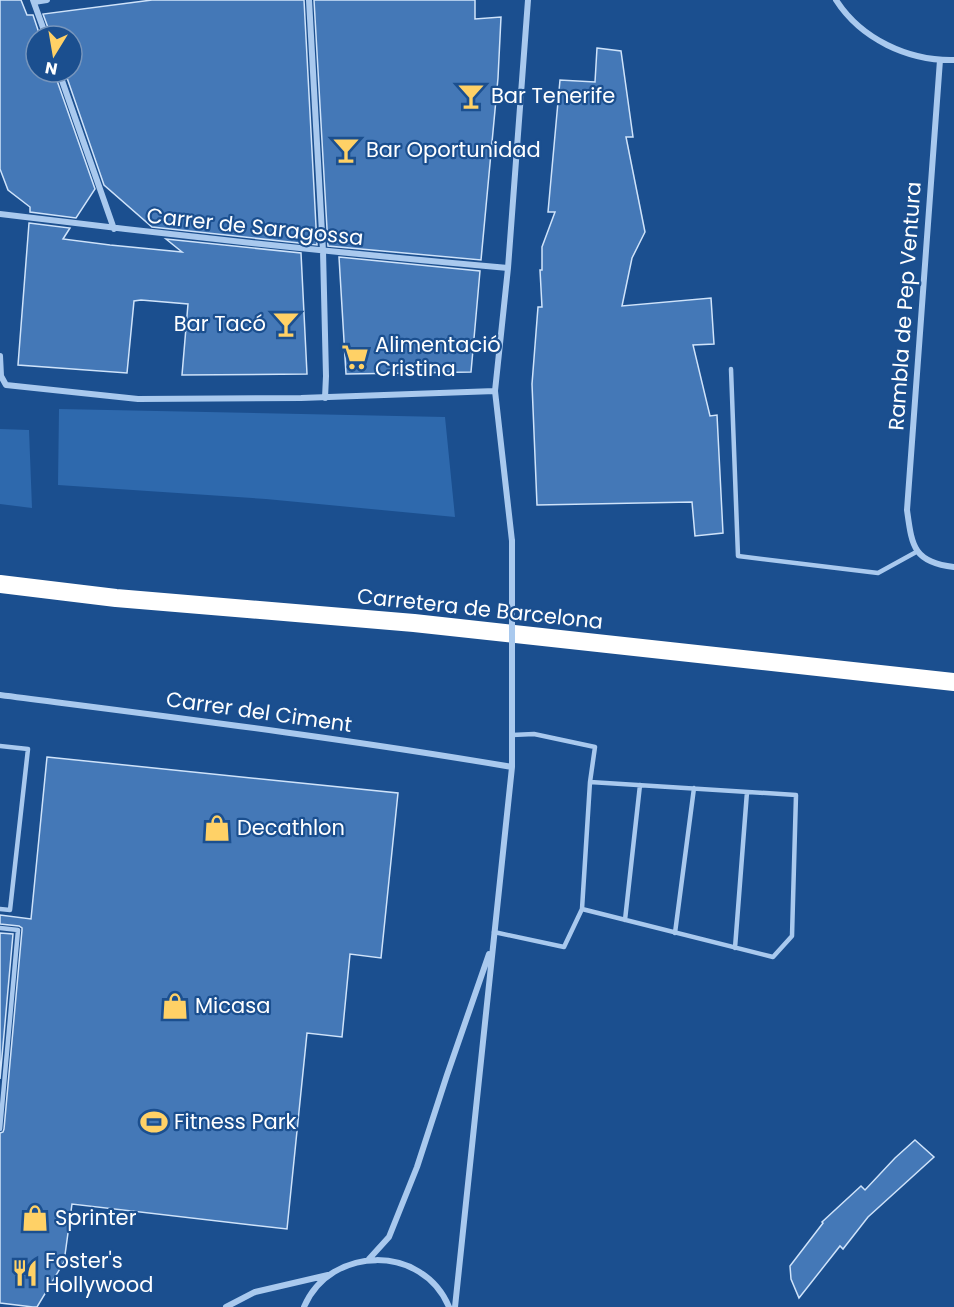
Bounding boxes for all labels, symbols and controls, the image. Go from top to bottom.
north arrow [24,24,84,84]
text: N [43,56,59,81]
bar icon: Bar Tenerife [456,81,486,111]
place label: Bar Tenerife [491,81,615,110]
bar icon: Bar Oportunidad [331,135,361,165]
place label: Bar Oportunidad [366,135,541,164]
street label: Rambla de Pep Ventura [881,181,928,431]
street label: Carrer de Saragossa [145,201,365,252]
place label: Bar Tacó [174,309,266,338]
bar icon: Bar Tacó [271,309,301,339]
place label: Alimentació Cristina [375,330,501,383]
supermarket icon: Alimentació Cristina [340,342,370,372]
street label: Carretera de Barcelona [356,581,604,636]
street label: Carrer del Ciment [164,684,354,739]
shop icon: Decathlon [202,813,232,843]
place label: Decathlon [237,813,345,842]
shop icon: Micasa [160,991,190,1021]
place label: Micasa [195,991,270,1020]
sports icon: Fitness Park [139,1107,169,1137]
place label: Fitness Park [174,1107,297,1136]
shop icon: Sprinter [20,1203,50,1233]
place label: Sprinter [55,1203,137,1232]
place label: Foster's Hollywood [45,1246,153,1299]
restaurant icon: Foster's Hollywood [10,1258,40,1288]

